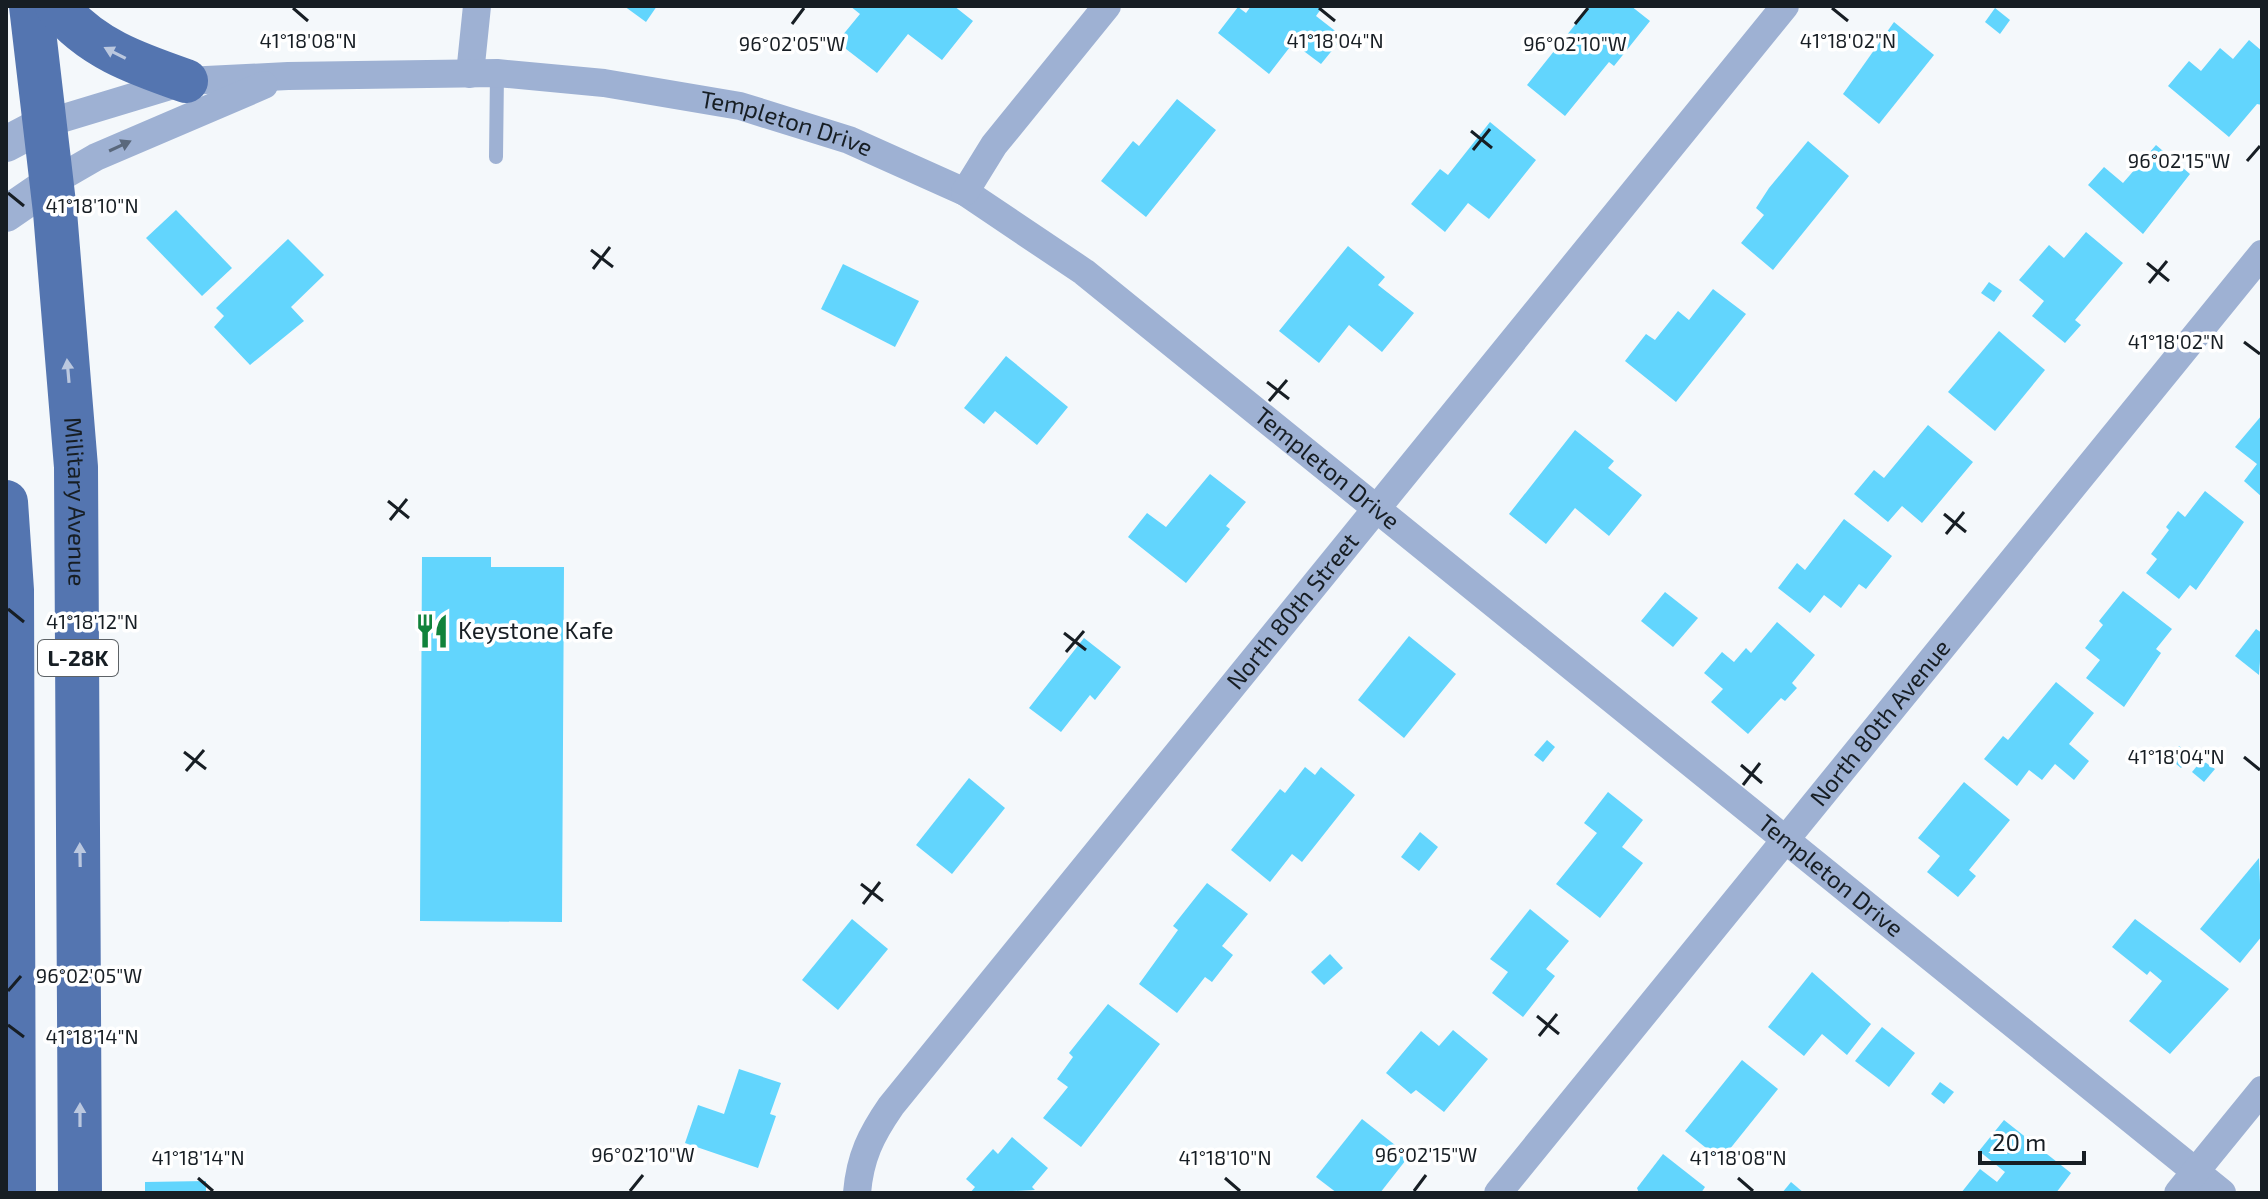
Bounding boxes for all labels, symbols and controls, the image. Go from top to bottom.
text: 41°18'08"N [259,28,357,52]
text: 41°18'04"N [1286,28,1384,52]
text: 41°18'02"N [1800,28,1896,52]
text: 96°02'05"W [739,31,845,55]
text: 96°02'10"W [1523,31,1627,55]
one-way arrow [104,46,127,60]
street label: Templeton Drive [698,84,877,162]
one-way arrow [108,140,131,153]
text: 96°02'15"W [2128,148,2230,172]
text: 41°18'10"N [46,193,138,217]
text: 41°18'02"N [2128,329,2224,353]
one-way arrow [61,358,74,383]
street label: Templeton Drive [1249,400,1406,535]
street label: Military Avenue [59,416,93,587]
street label: North 80th Street [1220,526,1364,694]
text: 41°18'12"N [46,609,138,633]
restaurant icon: Keystone Kafe [413,612,451,650]
place label: Keystone Kafe [458,615,614,644]
street label: North 80th Avenue [1803,633,1956,811]
road number: L-28K [38,640,118,676]
text: 41°18'04"N [2127,744,2225,768]
street label: Templeton Drive [1753,808,1910,942]
one-way arrow [73,842,86,867]
text: 96°02'05"W [36,963,142,987]
text: 41°18'14"N [45,1024,139,1048]
one-way arrow [74,1102,86,1127]
scale bar [1980,1115,2084,1165]
text: 20 m [1992,1127,2046,1156]
text: 96°02'10"W [591,1142,695,1166]
text: 96°02'15"W [1375,1142,1477,1166]
text: 41°18'14"N [151,1145,245,1169]
text: 41°18'10"N [1179,1145,1271,1169]
text: 41°18'08"N [1689,1145,1787,1169]

